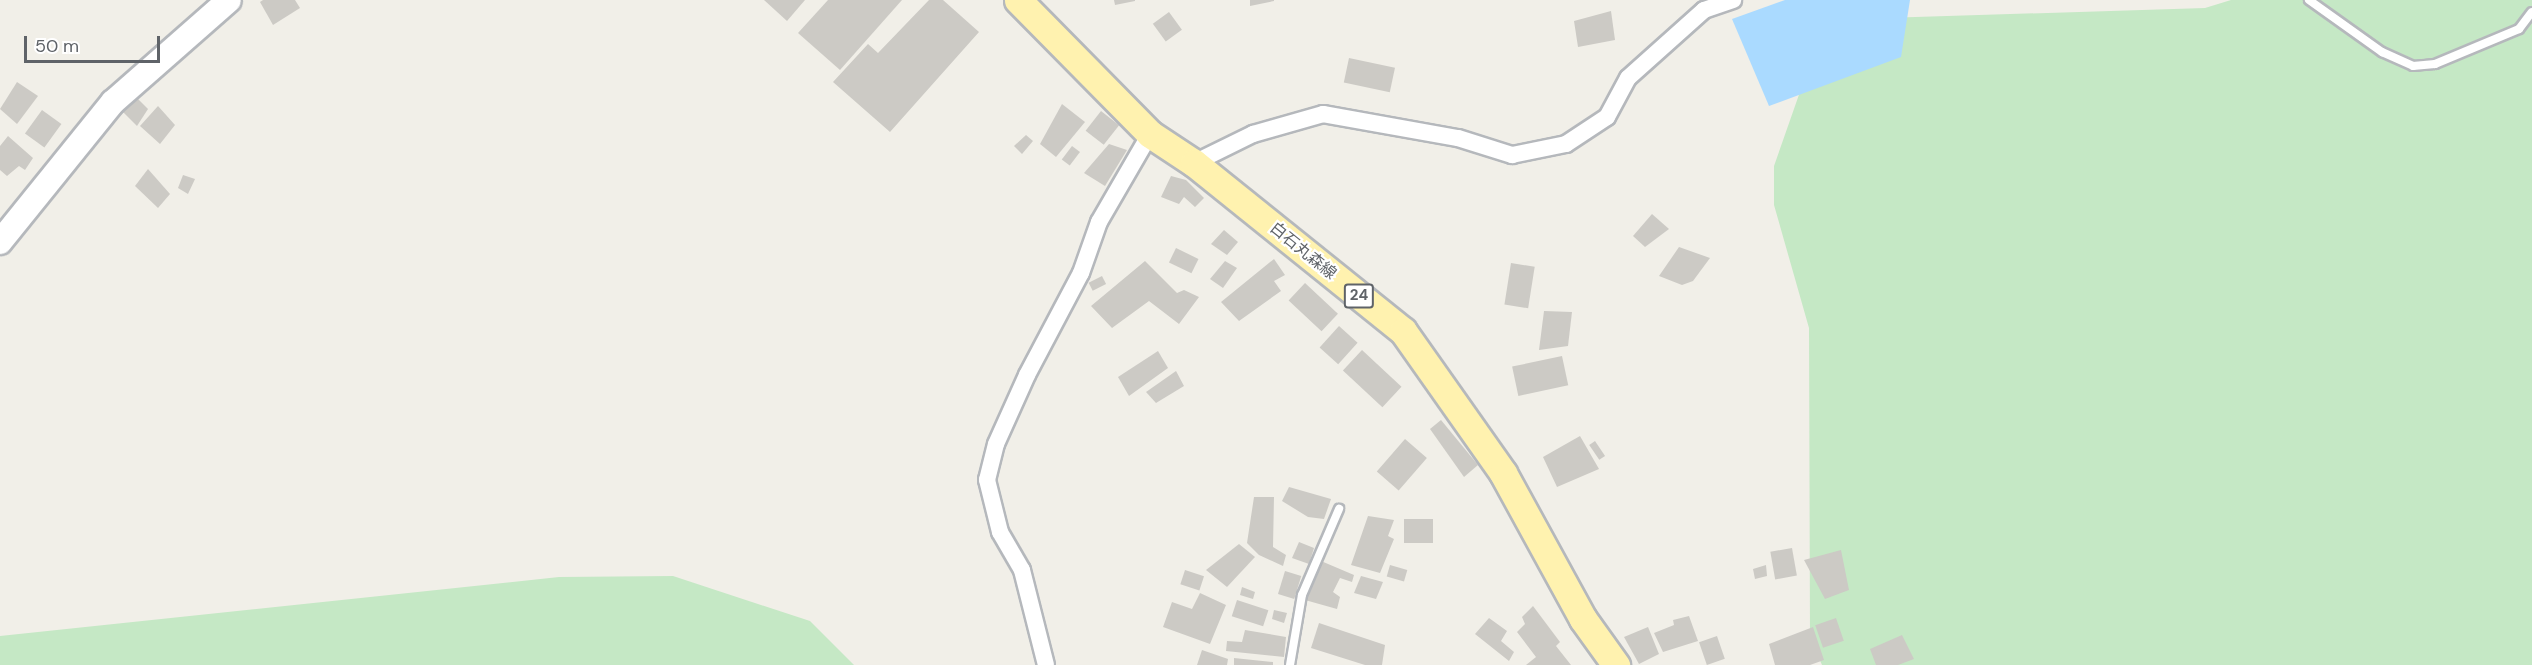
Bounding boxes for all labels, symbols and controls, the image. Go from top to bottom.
scale bar [27,24,164,62]
text: 50 m [35,34,79,58]
street label: 白石丸森線 [1266,218,1340,284]
road number: 24 [1342,284,1376,308]

